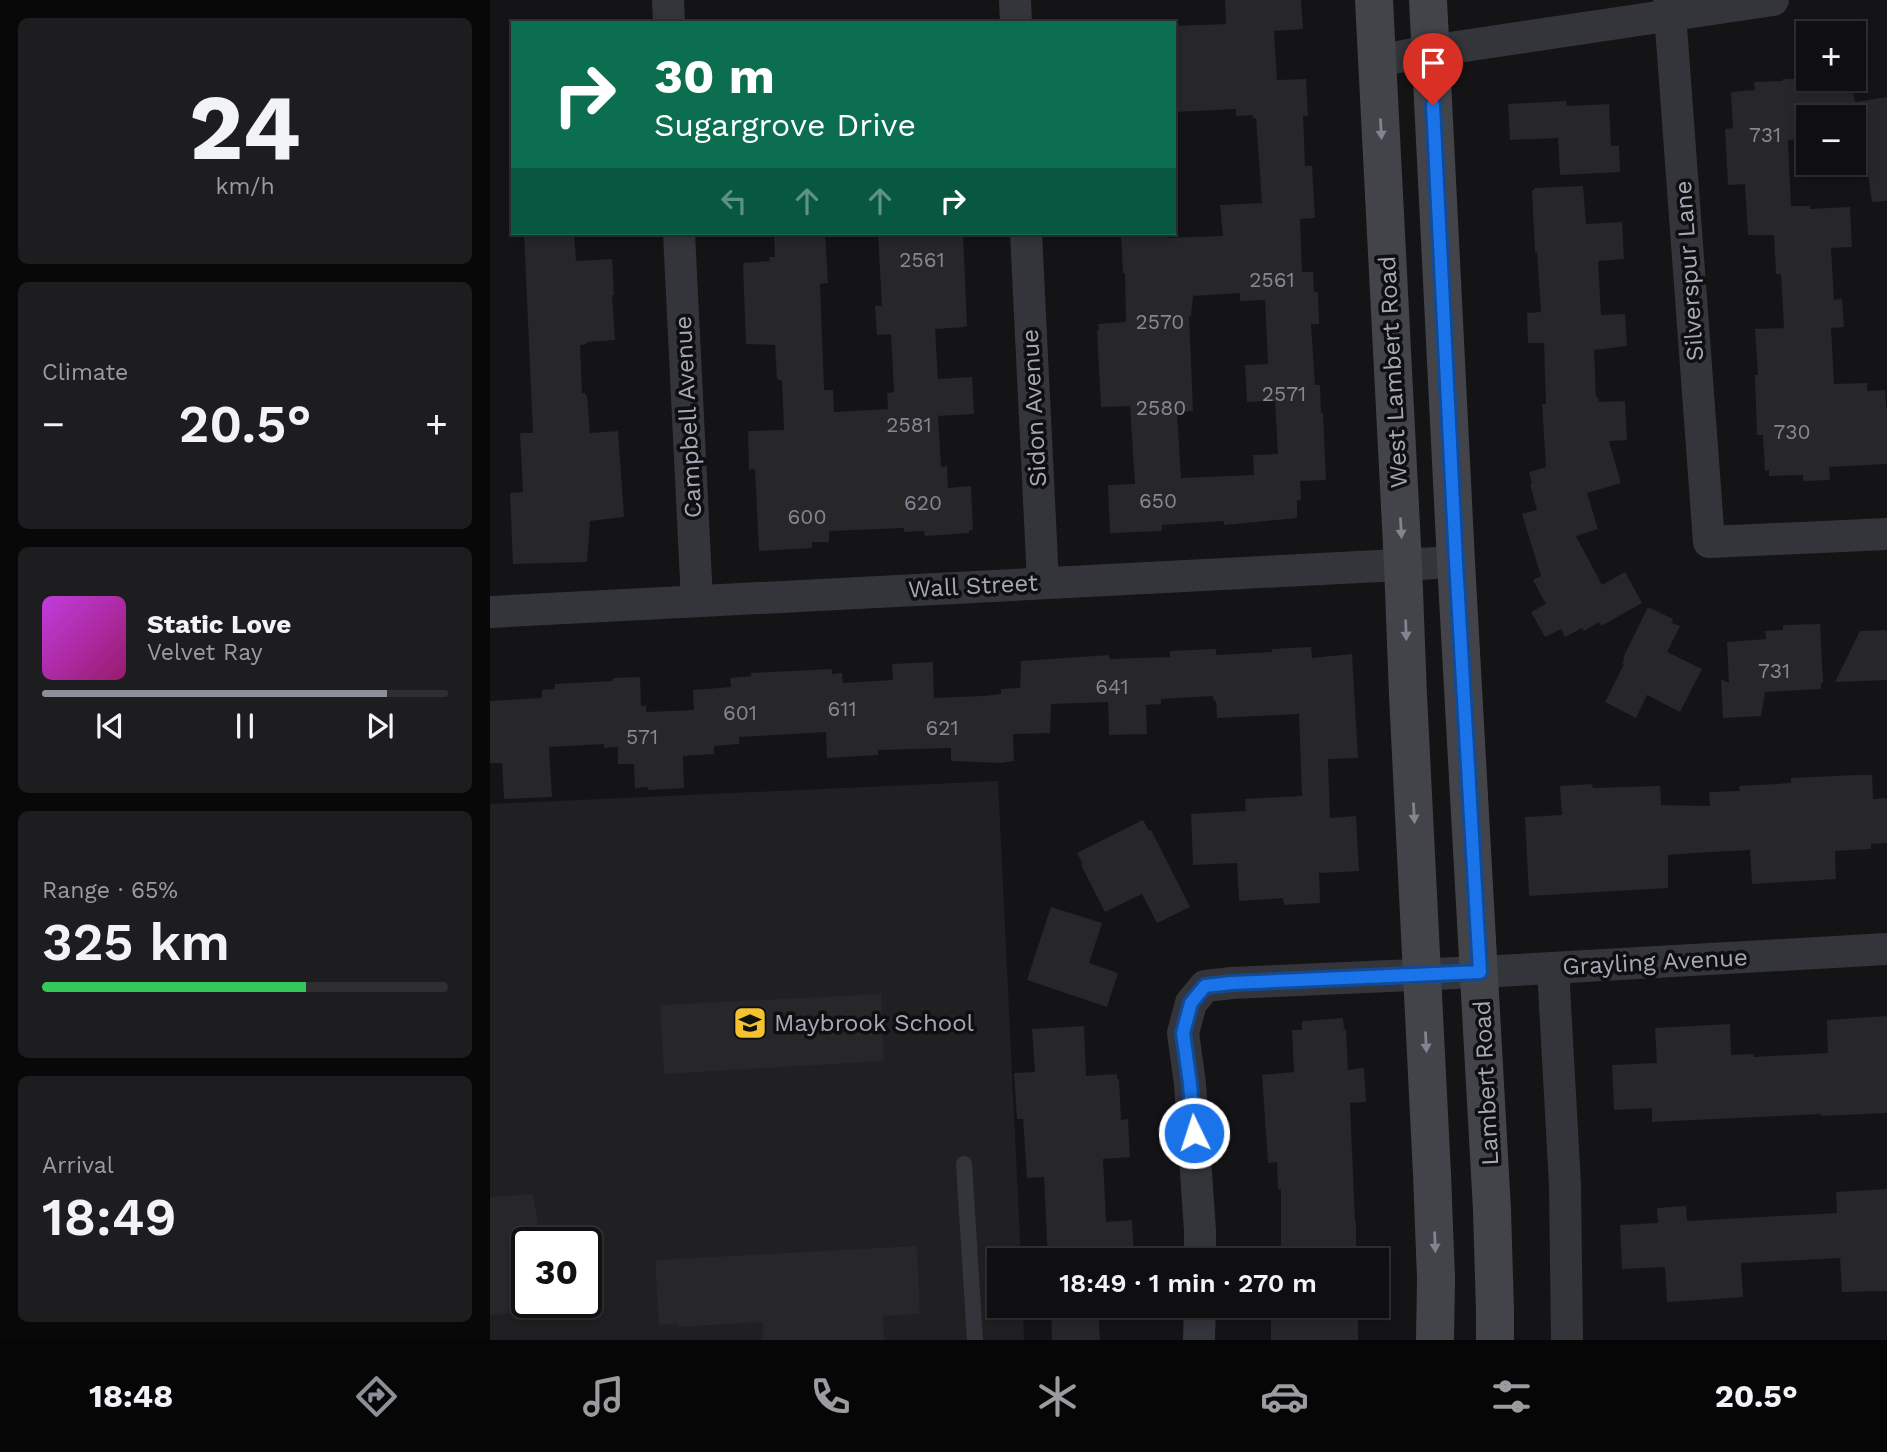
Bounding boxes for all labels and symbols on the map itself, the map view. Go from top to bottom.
pin [1403,33,1463,105]
one-way arrow [1375,119,1386,141]
house number: 731 [1749,122,1781,147]
street label: Silverspur Lane [1669,180,1709,362]
house number: 2561 [899,247,945,272]
street label: West Lambert Road [1373,255,1413,489]
house number: 2561 [1249,267,1295,292]
house number: 2570 [1136,309,1184,334]
street label: Campbell Avenue [669,315,707,519]
street label: Sidon Avenue [1016,328,1052,488]
house number: 2571 [1262,381,1306,406]
house number: 2580 [1136,395,1186,420]
house number: 2581 [886,412,932,437]
house number: 730 [1773,419,1811,444]
house number: 650 [1139,488,1177,513]
house number: 620 [904,490,942,515]
house number: 600 [788,504,826,529]
one-way arrow [1396,517,1407,539]
street label: Wall Street [907,569,1039,603]
one-way arrow [1400,619,1411,641]
house number: 731 [1758,658,1790,683]
house number: 641 [1095,674,1129,699]
house number: 611 [827,696,857,721]
house number: 601 [723,700,757,725]
house number: 621 [925,715,959,740]
house number: 571 [626,724,658,749]
one-way arrow [1409,802,1420,824]
street label: Grayling Avenue [1562,943,1748,981]
street label: Lambert Road [1468,1000,1504,1166]
school or university icon: Maybrook School [731,1004,769,1042]
place label: Maybrook School [774,1009,975,1037]
one-way arrow [1420,1032,1431,1054]
position arrow [1157,1096,1231,1170]
speed limit sign: 30 [511,1227,602,1318]
one-way arrow [1429,1232,1440,1254]

